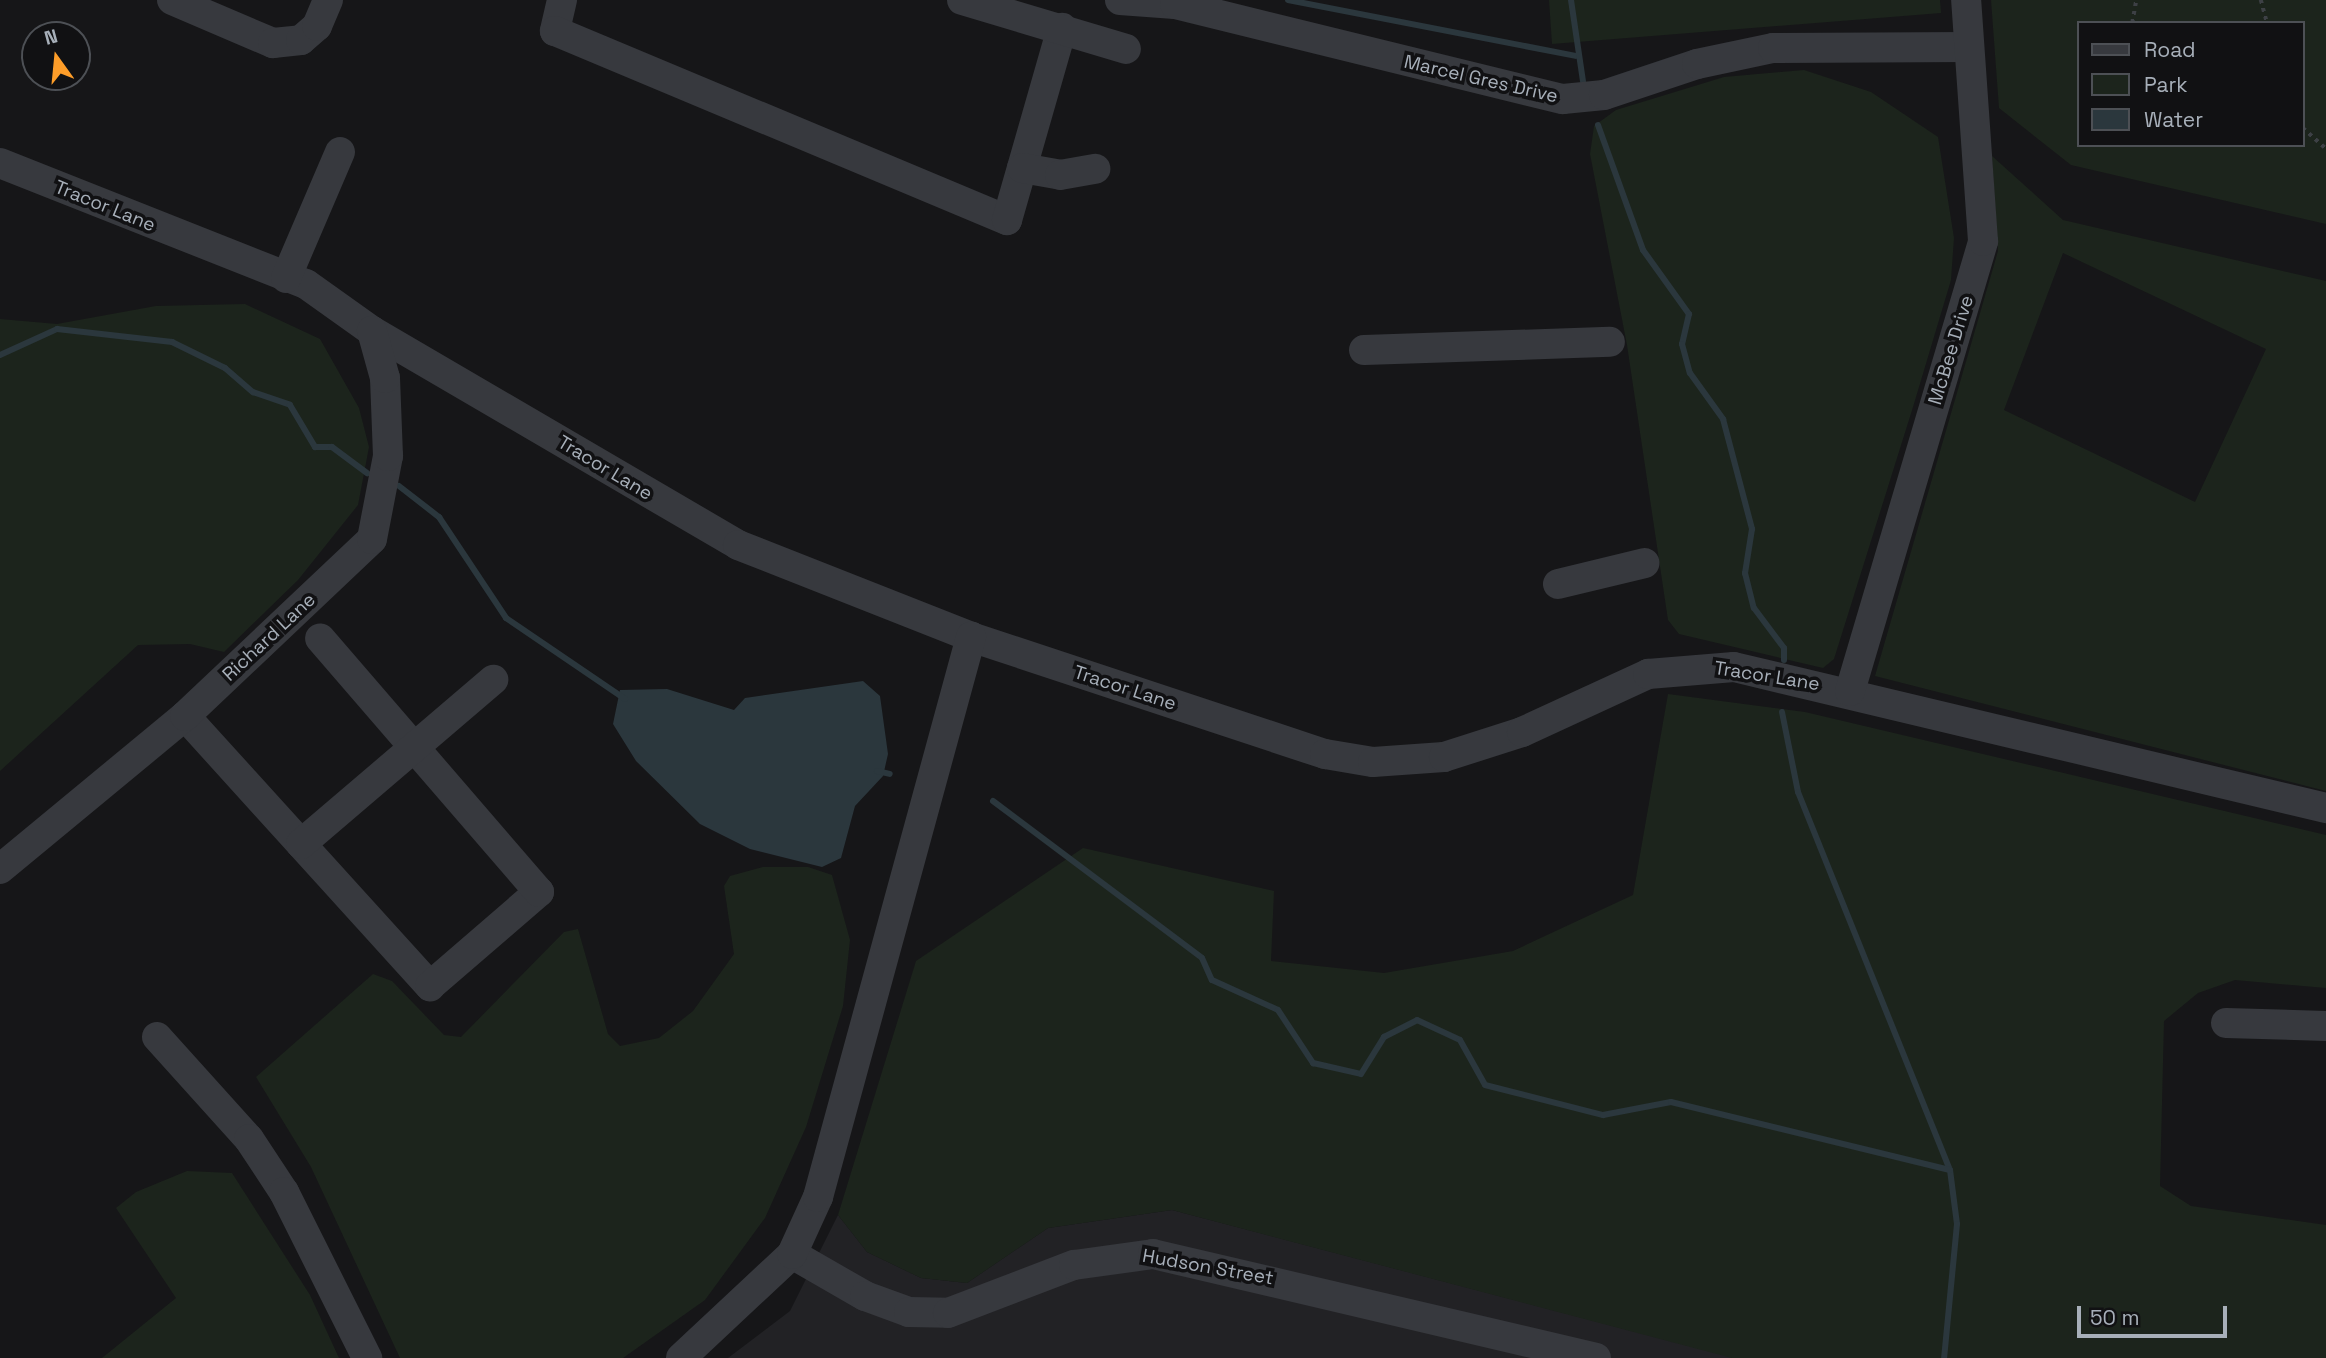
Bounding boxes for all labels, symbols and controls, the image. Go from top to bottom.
north arrow [21,21,91,91]
legend [2078,21,2305,147]
text: N [42,23,60,51]
text: Road [2144,36,2196,63]
street label: Marcel Gres Drive [1402,50,1560,108]
text: Park [2144,71,2188,98]
text: Water [2144,106,2203,133]
street label: Tracor Lane [51,175,159,237]
street label: McBee Drive [1924,293,1978,407]
street label: Tracor Lane [553,431,657,505]
street label: Richard Lane [218,588,320,686]
street label: Tracor Lane [1713,656,1821,696]
street label: Tracor Lane [1071,661,1179,715]
street label: Hudson Street [1141,1244,1275,1290]
scale bar [2081,1292,2232,1336]
text: 50 m [2090,1304,2140,1331]

